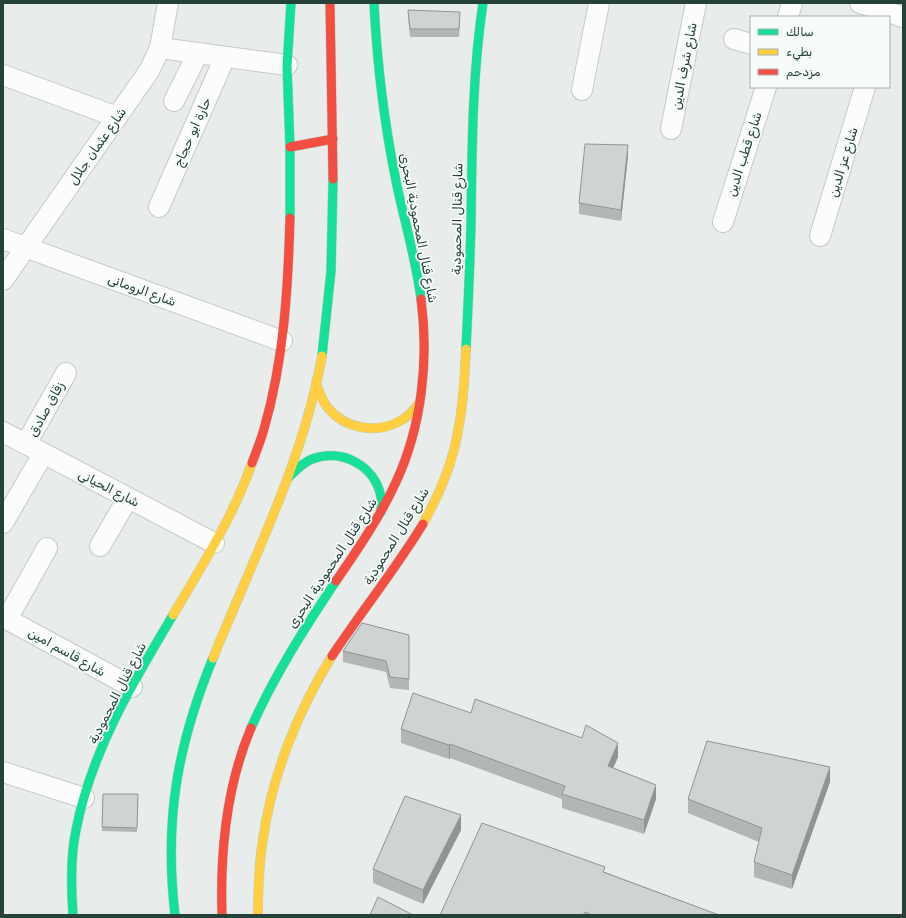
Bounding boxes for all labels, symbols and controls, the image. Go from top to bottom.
legend [750,16,890,88]
street label: شارع شرف الدين [668,21,702,111]
text: سالك [786,25,814,39]
text: بطيء [786,45,812,61]
text: مزدحم [786,65,821,80]
street label: حارة ابو حجاج [170,95,216,170]
street label: شارع عثمان جلال [65,105,131,189]
street label: شارع قطب الدين [723,110,767,199]
street label: شارع عز الدين [825,125,863,199]
street label: شارع قنال المحمودية البحرى [395,152,441,305]
street label: شارع قنال المحمودية [449,163,467,275]
street label: شارع الرومانى [105,271,178,311]
street label: زقاق صادق [25,379,68,440]
street label: شارع الحيانى [75,466,142,512]
street label: شارع قنال المحمودية [360,484,434,589]
street label: شارع قنال المحمودية البحرى [284,495,381,632]
street label: شارع قاسم امين [25,625,108,681]
street label: شارع قنال المحمودية [85,640,151,747]

